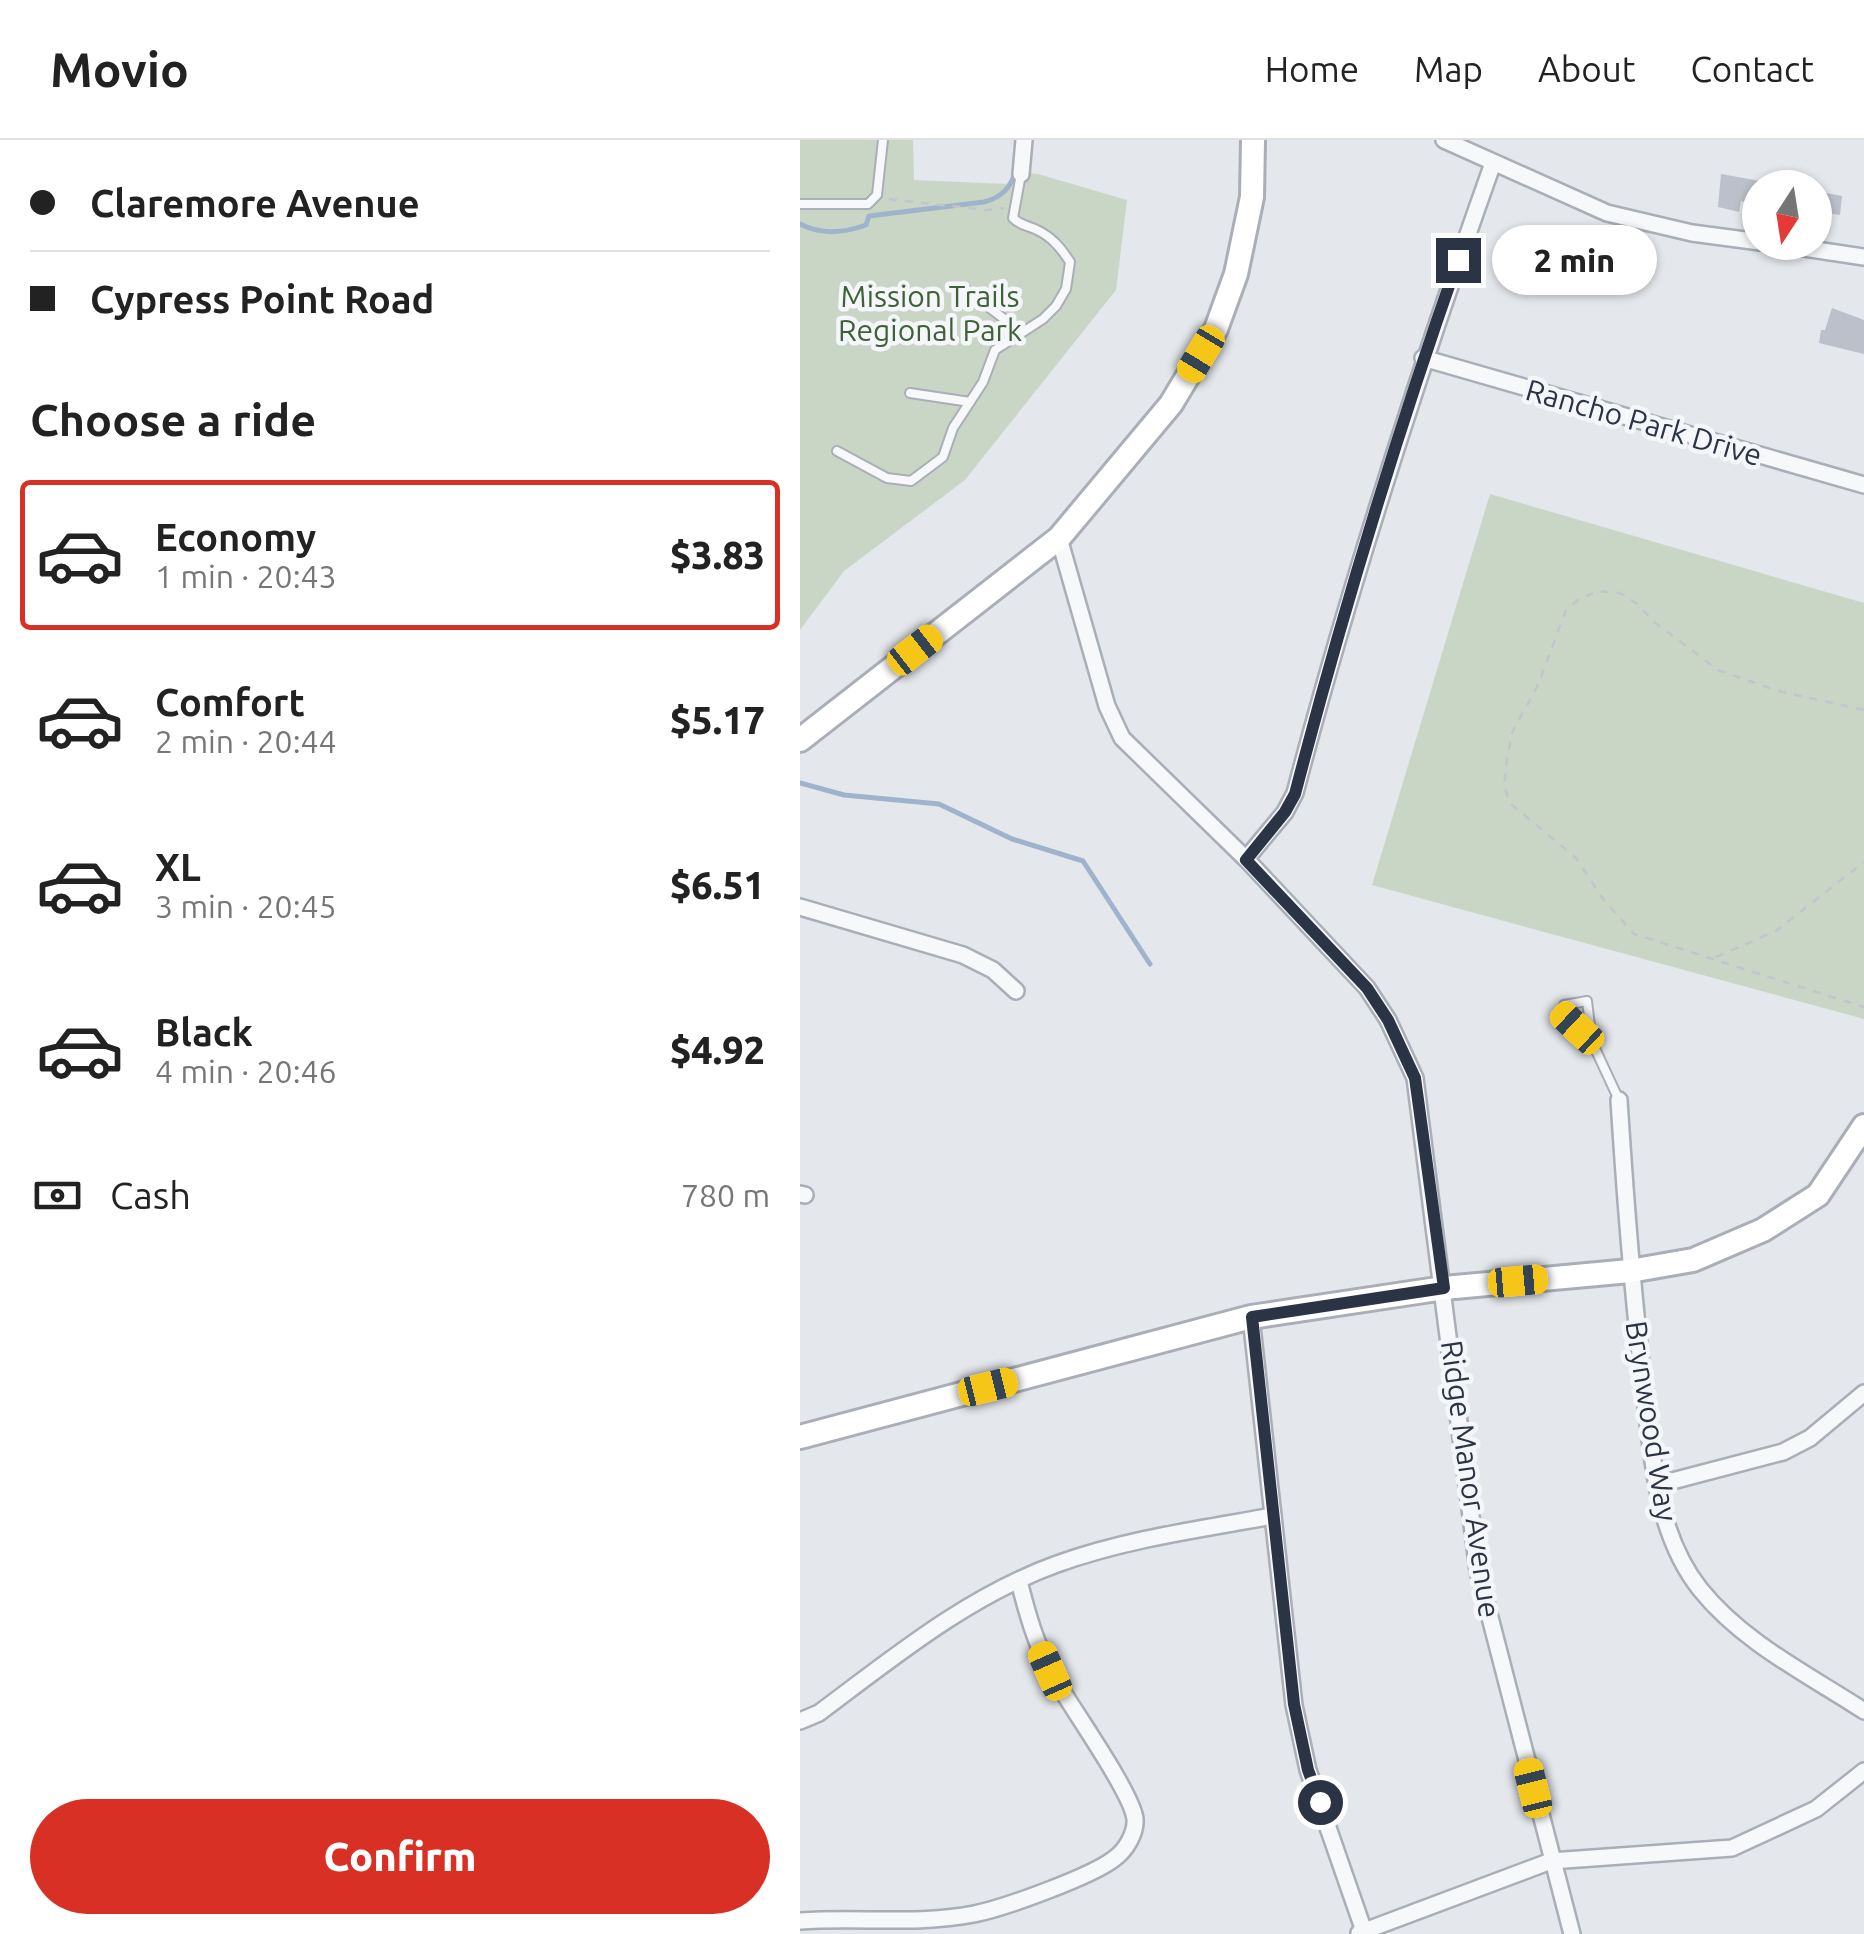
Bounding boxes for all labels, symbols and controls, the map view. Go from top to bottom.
text: Movio [50,42,189,96]
text: Home [1265,49,1359,89]
text: Map [1414,49,1483,89]
text: About [1538,49,1635,89]
text: Contact [1690,49,1814,89]
north arrow [1742,170,1832,260]
map controls [1742,170,1832,260]
text: Claremore Avenue [90,182,420,224]
callout: 2 min [1493,225,1658,295]
route end [1436,238,1481,283]
text: 2 min [1534,242,1615,278]
text: Cypress Point Road [90,278,434,320]
park label: Mission Trails Regional Park [838,279,1022,347]
car [1173,321,1229,387]
street label: Rancho Park Drive [1522,372,1766,472]
text: Choose a ride [30,394,316,445]
icon: car [35,510,125,600]
text: Economy [155,516,316,558]
text: $3.83 [670,534,765,576]
text: 1 min · 20:43 [155,558,337,594]
car [882,620,948,680]
icon: car [35,675,125,765]
text: Comfort [155,681,305,723]
text: $5.17 [670,699,765,741]
text: 2 min · 20:44 [155,723,337,759]
icon: car [35,840,125,930]
text: XL [155,846,201,888]
text: $6.51 [670,864,765,906]
text: 3 min · 20:45 [155,888,337,924]
car [1545,997,1609,1059]
icon: car [35,1005,125,1095]
text: Black [155,1011,253,1053]
text: $4.92 [670,1029,765,1071]
text: 4 min · 20:46 [155,1053,337,1089]
icon: cash [30,1168,85,1223]
text: Cash [110,1174,191,1216]
text: 780 m [681,1177,770,1213]
car [1487,1263,1549,1299]
street label: Brynwood Way [1619,1318,1685,1524]
street label: Ridge Manor Avenue [1435,1338,1507,1620]
car [955,1365,1021,1409]
car [1024,1637,1076,1705]
car [1511,1755,1555,1821]
route start [1298,1780,1343,1825]
button: Confirm [30,1799,770,1914]

